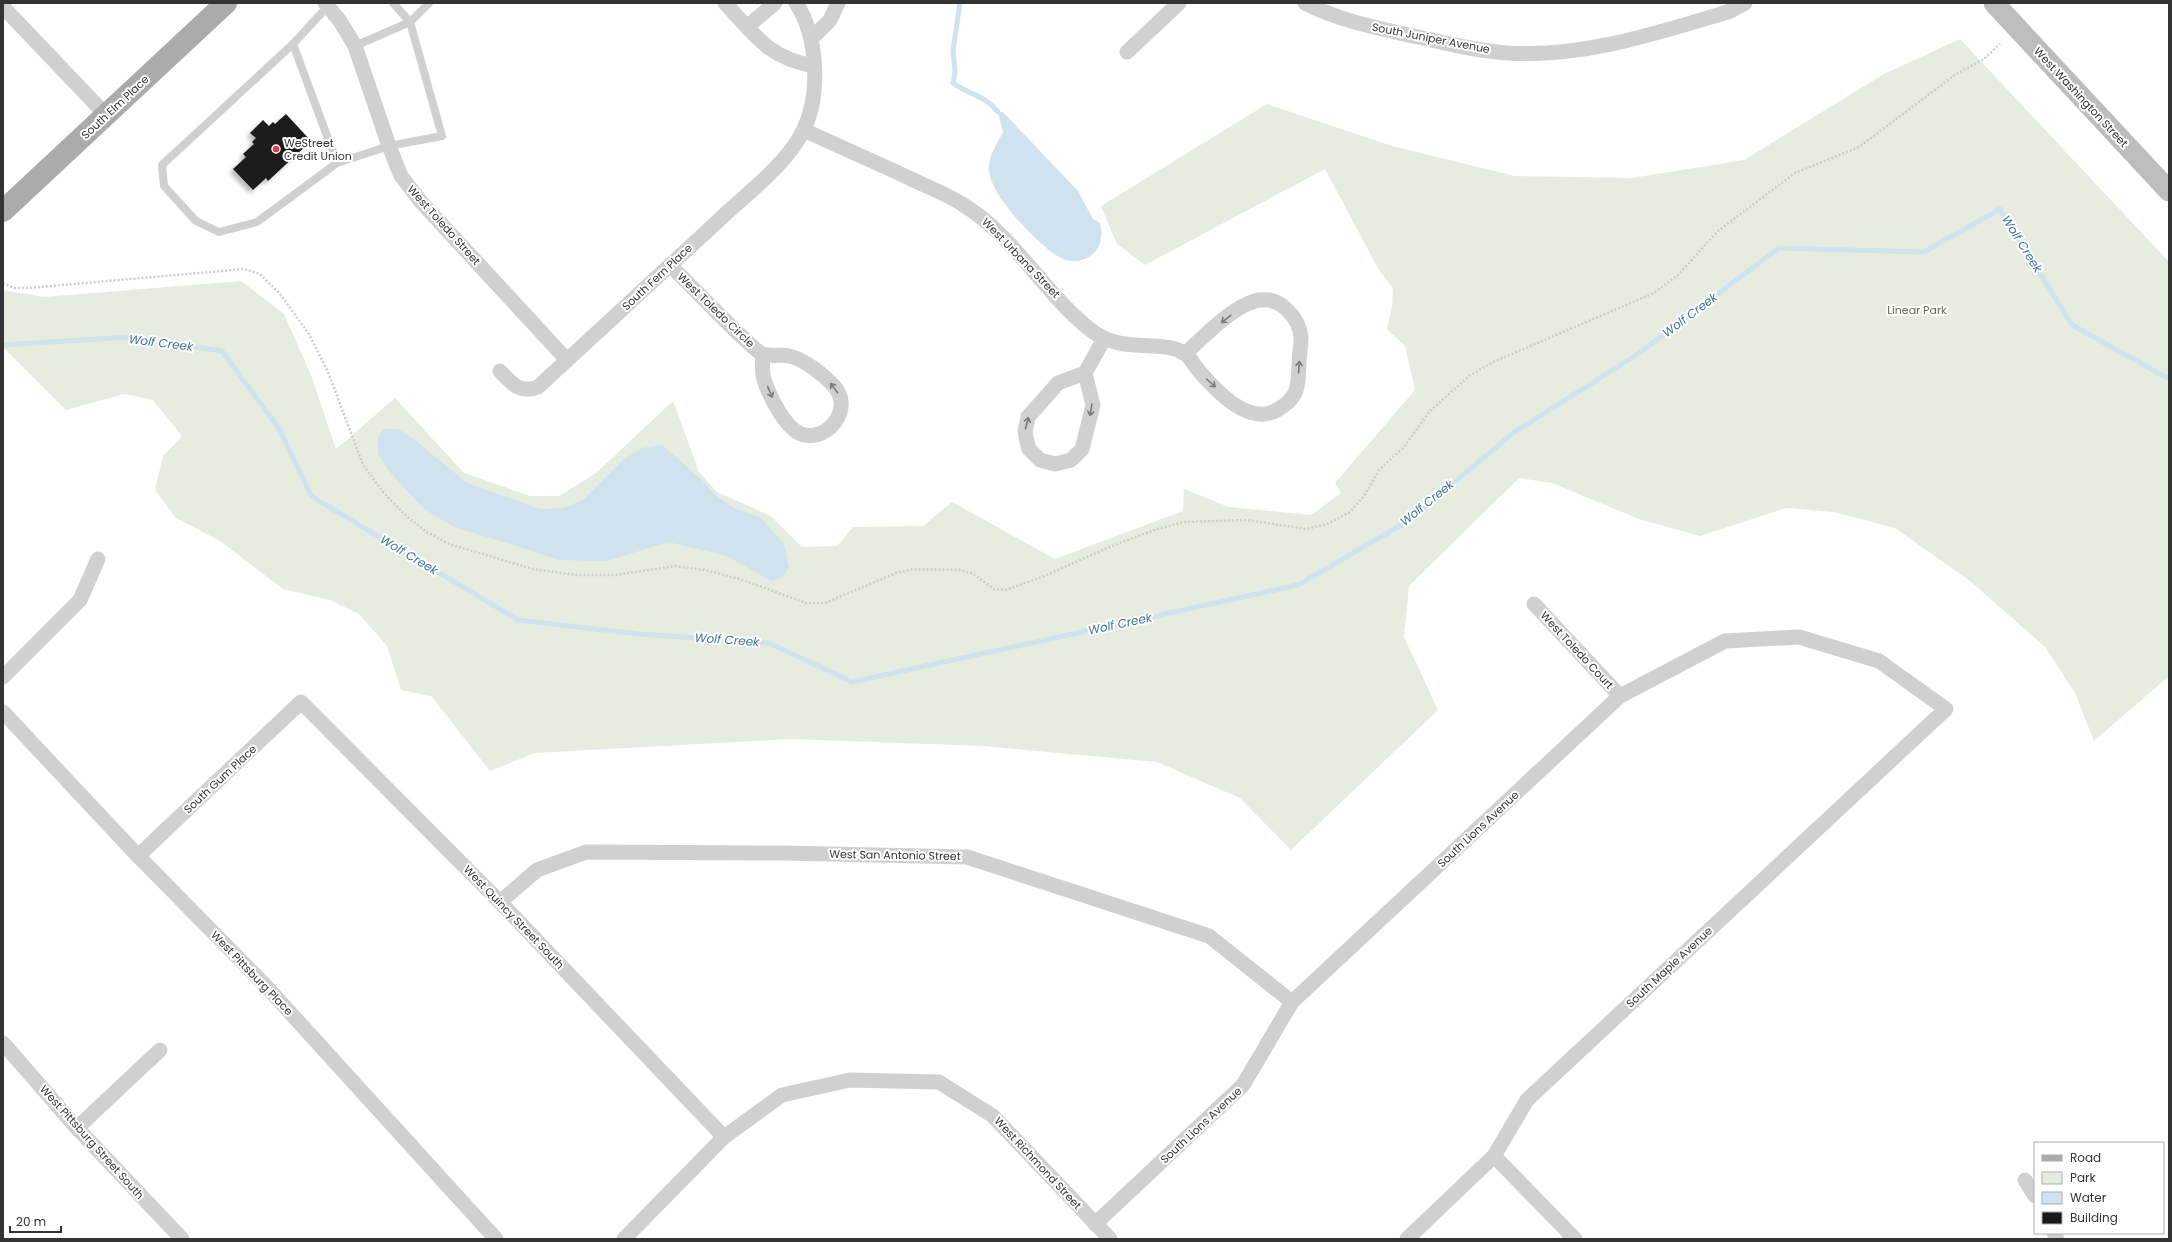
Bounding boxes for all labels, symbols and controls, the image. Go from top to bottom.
street label: South Juniper Avenue [1371,19,1491,57]
street label: West Washington Street [2030,43,2132,151]
street label: South Elm Place [78,71,152,143]
place label: WeStreet Credit Union [284,135,352,164]
marker: WeStreet Credit Union [271,144,281,154]
street label: West Toledo Street [404,182,484,268]
water label: Wolf Creek [1998,212,2047,276]
street label: West Urbana Street [978,214,1064,302]
street label: South Fern Place [618,240,696,314]
street label: West Toledo Circle [674,269,758,351]
water label: Wolf Creek [1659,288,1721,341]
park label: Linear Park [1887,302,1947,318]
one-way arrow [1221,315,1232,323]
water label: Wolf Creek [128,330,195,355]
one-way arrow [1295,361,1302,374]
one-way arrow [1206,378,1216,387]
one-way arrow [830,382,838,393]
one-way arrow [767,385,774,397]
one-way arrow [1087,404,1095,417]
one-way arrow [1024,417,1031,430]
water label: Wolf Creek [1396,475,1458,530]
water label: Wolf Creek [377,531,442,579]
water label: Wolf Creek [1086,608,1154,639]
street label: West Toledo Court [1537,608,1617,692]
water label: Wolf Creek [694,629,761,650]
street label: South Gum Place [180,741,260,817]
street label: South Lions Avenue [1434,787,1522,871]
street label: West San Antonio Street [829,846,961,864]
street label: West Quincy Street South [460,862,568,972]
street label: South Maple Avenue [1622,923,1716,1011]
street label: West Pittsburg Place [207,927,297,1019]
street label: West Pittsburg Street South [36,1081,148,1203]
street label: South Lions Avenue [1157,1083,1245,1167]
street label: West Richmond Street [991,1113,1085,1213]
legend [2034,1142,2164,1234]
text: Road [2070,1149,2101,1166]
text: Park [2070,1169,2097,1186]
text: Water [2070,1189,2107,1206]
scale bar [10,1208,61,1234]
text: Building [2070,1209,2118,1226]
text: 20 m [16,1213,46,1230]

